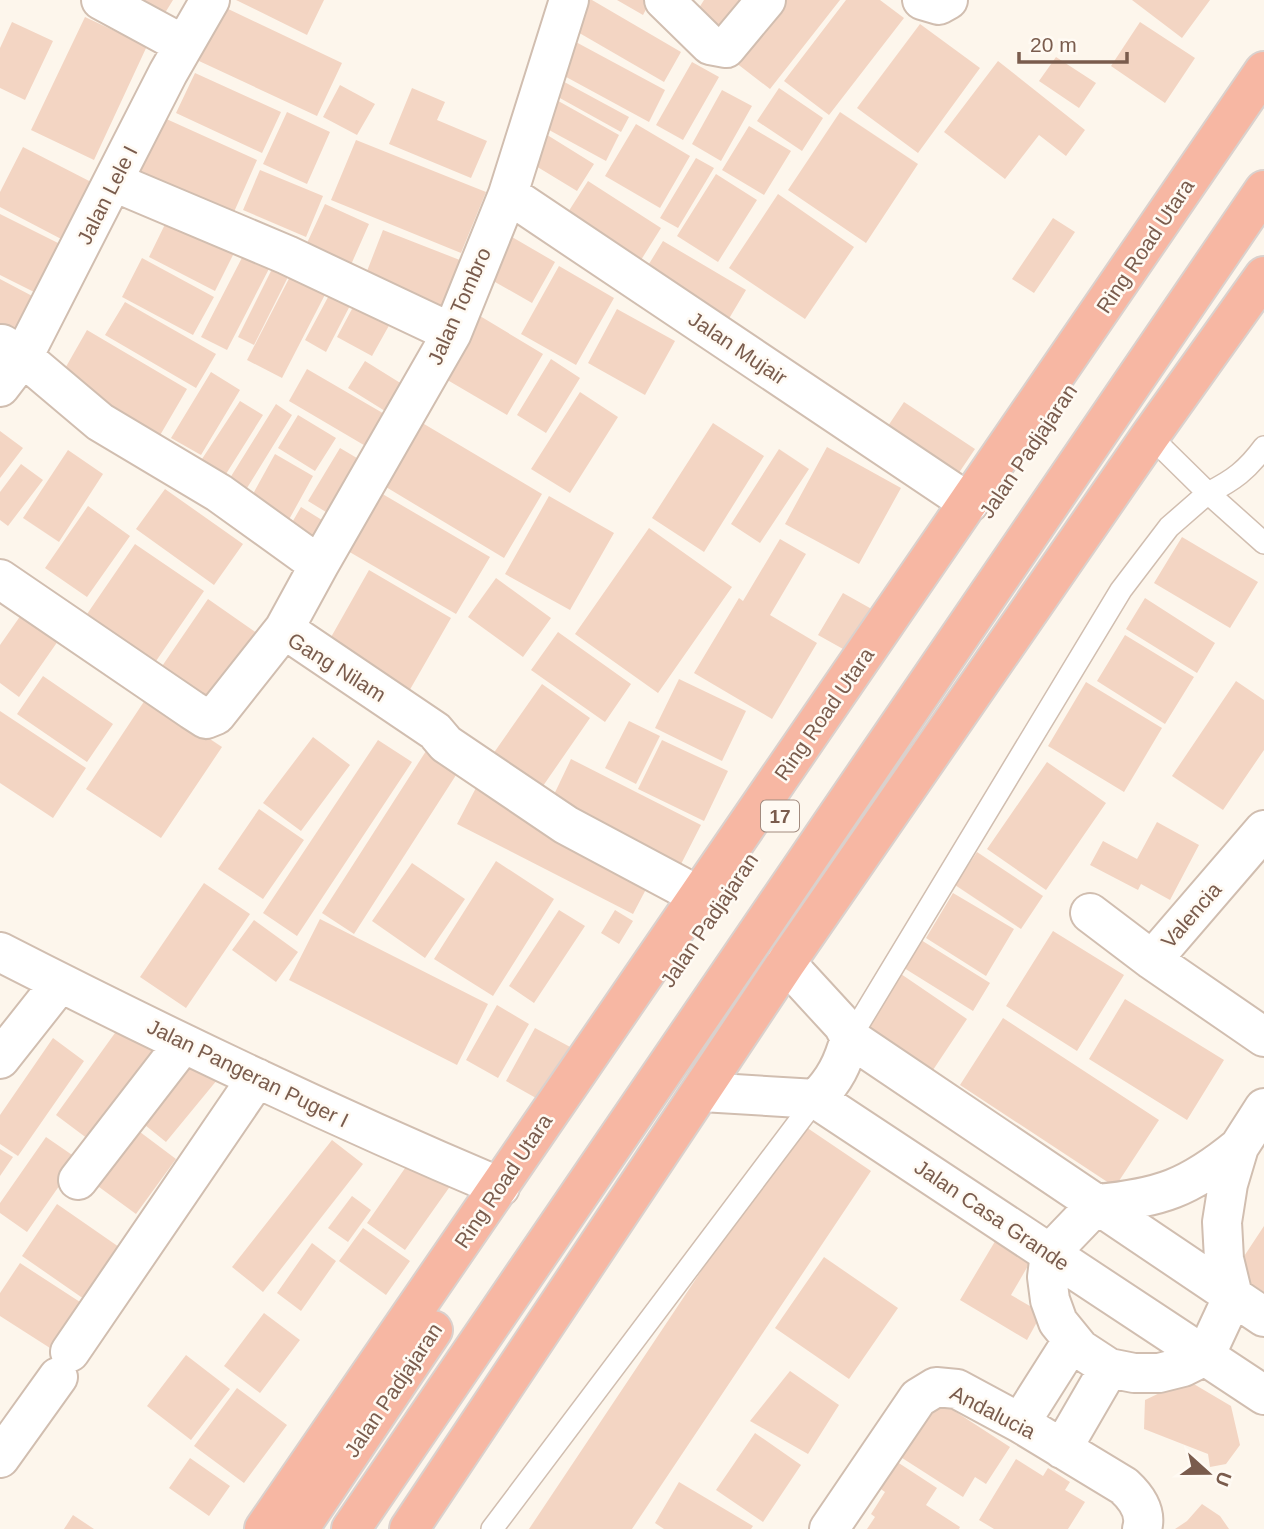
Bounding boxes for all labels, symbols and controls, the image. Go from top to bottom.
scale bar [1019,21,1128,65]
text: 20 m [1030,33,1077,56]
street label: Jalan Lele I [72,142,142,248]
street label: Ring Road Utara [1092,174,1198,317]
street label: Jalan Tombro [423,244,495,368]
street label: Jalan Mujair [685,307,791,389]
street label: Jalan Padjajaran [975,380,1081,522]
street label: Gang Nilam [284,628,390,706]
street label: Ring Road Utara [770,643,878,785]
road number: 17 [761,800,799,832]
street label: Jalan Padjajaran [656,849,762,991]
street label: Valencia [1156,877,1226,952]
street label: Jalan Pangeran Puger I [144,1014,352,1132]
street label: Ring Road Utara [450,1109,556,1252]
street label: Jalan Casa Grande [911,1155,1073,1275]
street label: Jalan Padjajaran [340,1319,446,1461]
street label: Andalucia [947,1381,1040,1443]
north arrow [1173,1438,1243,1508]
text: U [1211,1469,1236,1489]

